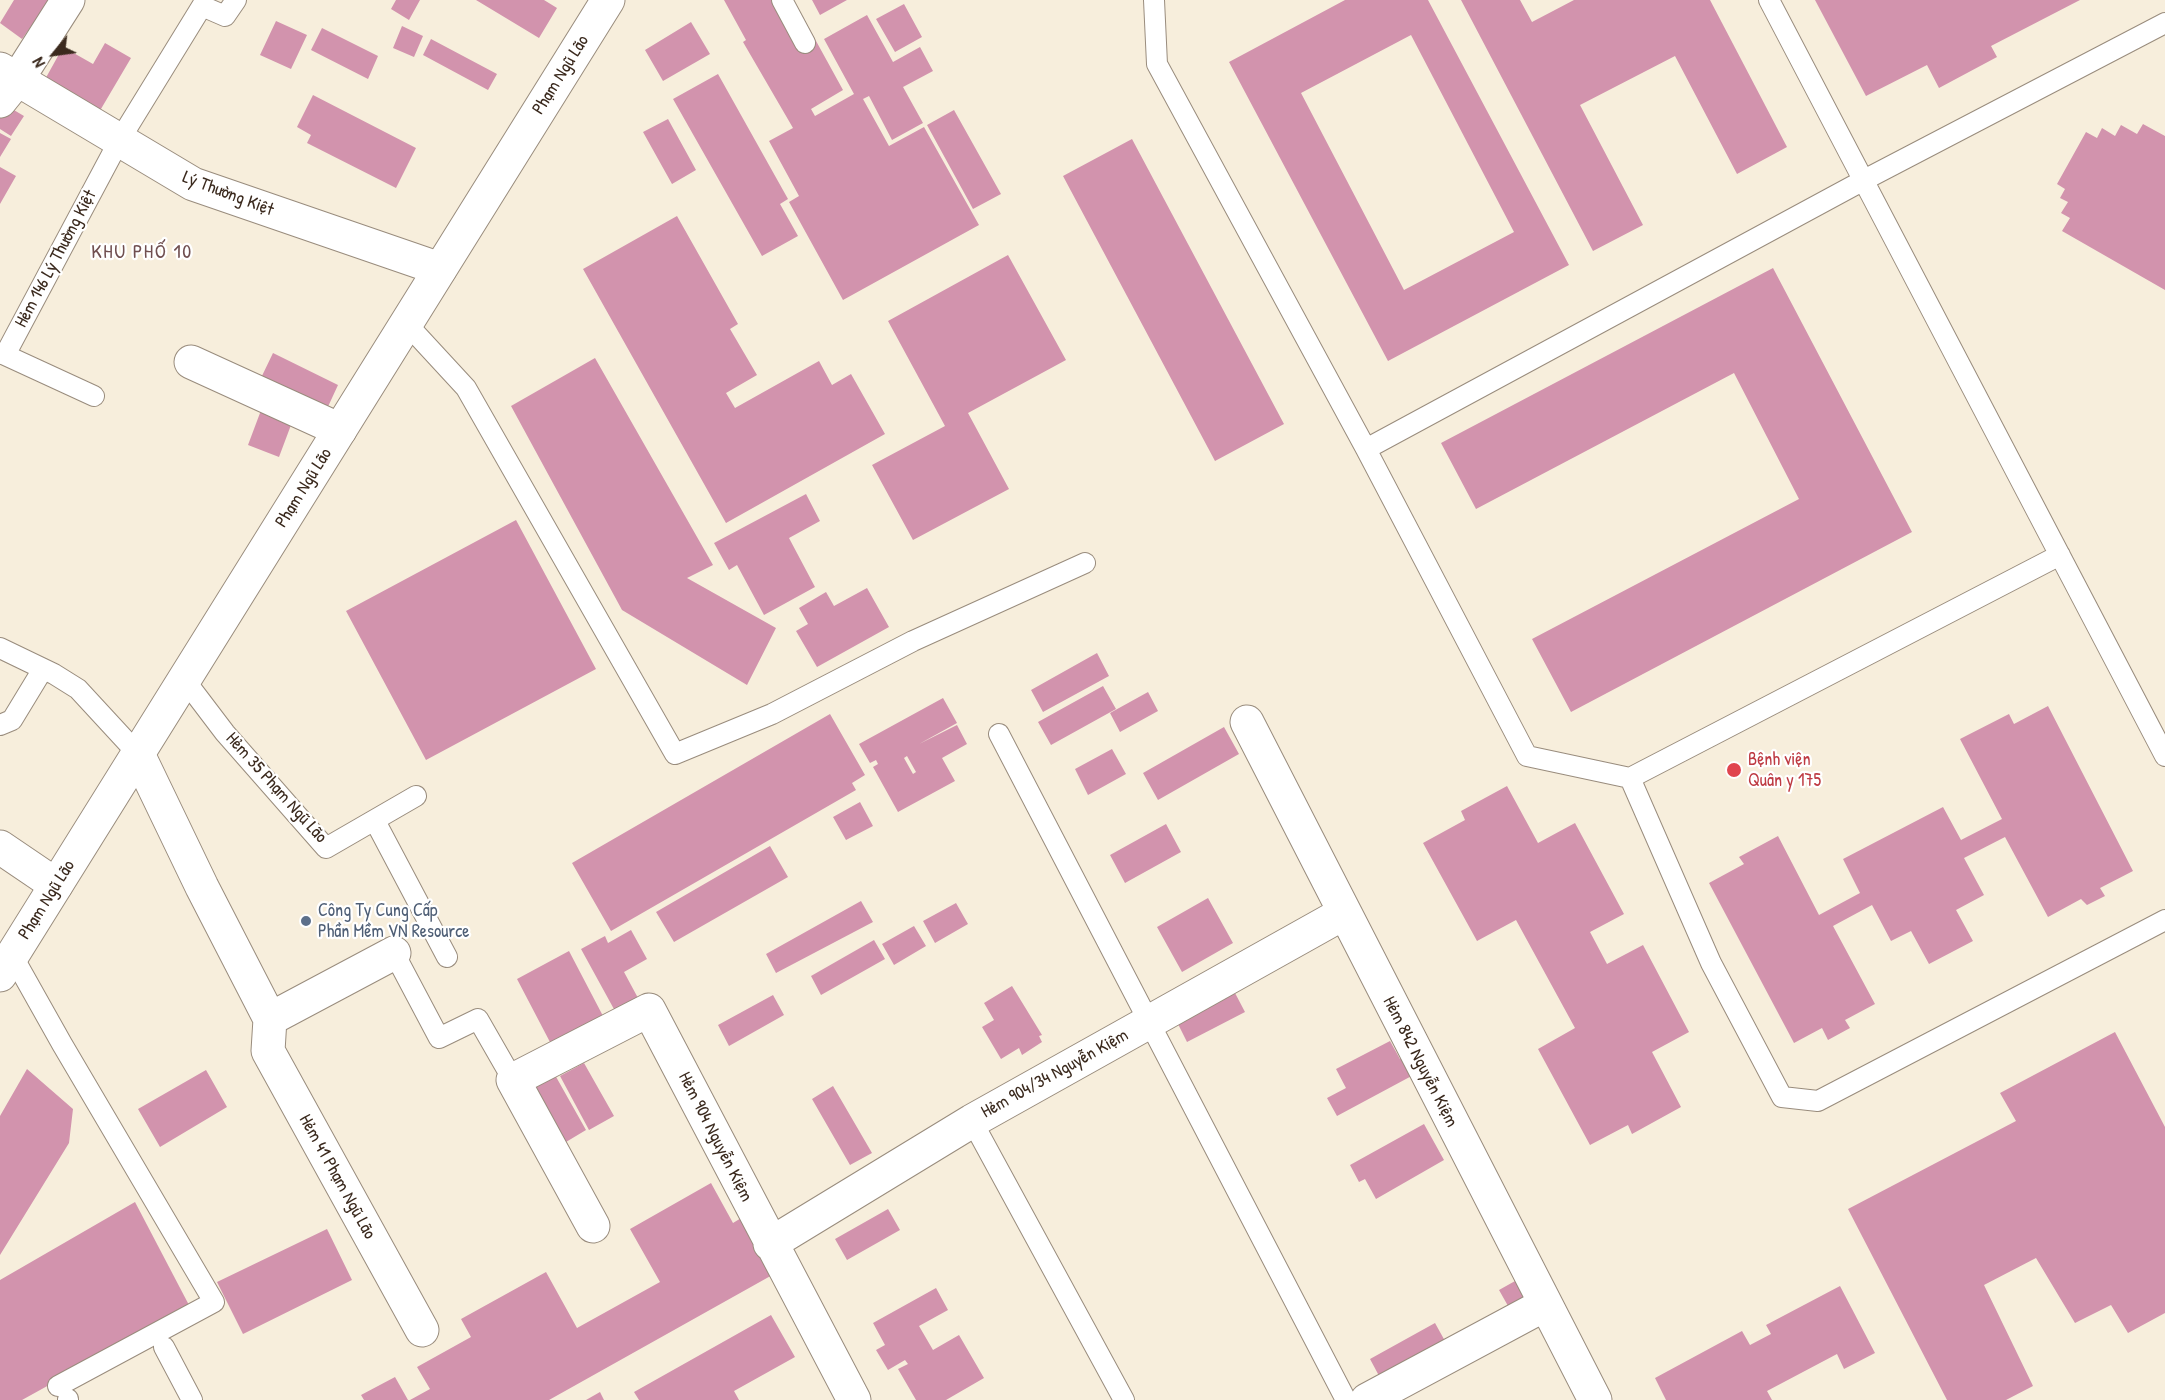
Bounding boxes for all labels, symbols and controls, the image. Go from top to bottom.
north arrow [24,24,84,84]
street label: Phạm Ngũ Lão [528,31,594,119]
text: N [27,54,50,72]
street label: Lý Thường Kiệt [179,167,277,221]
street label: Hẻm 146 Lý Thường Kiệt [11,187,101,331]
district label: KHU PHỐ 10 [91,241,193,265]
street label: Phạm Ngũ Lão [271,444,337,532]
street label: Hẻm 35 Phạm Ngũ Lão [221,728,331,848]
place label: Bệnh viện Quân y 175 [1748,749,1821,792]
marker: Bệnh viện Quân y 175 [1725,761,1743,779]
street label: Phạm Ngũ Lão [14,856,80,944]
place label: Công Ty Cung Cấp Phần Mềm VN Resource [318,900,469,942]
marker: Công Ty Cung Cấp Phần Mềm VN Resource [299,914,313,928]
street label: Hẻm 842 Nguyễn Kiệm [1378,993,1462,1131]
street label: Hẻm 904/34 Nguyễn Kiệm [978,1025,1132,1123]
street label: Hẻm 904 Nguyễn Kiệm [673,1069,757,1205]
street label: Hẻm 41 Phạm Ngũ Lão [294,1111,380,1243]

